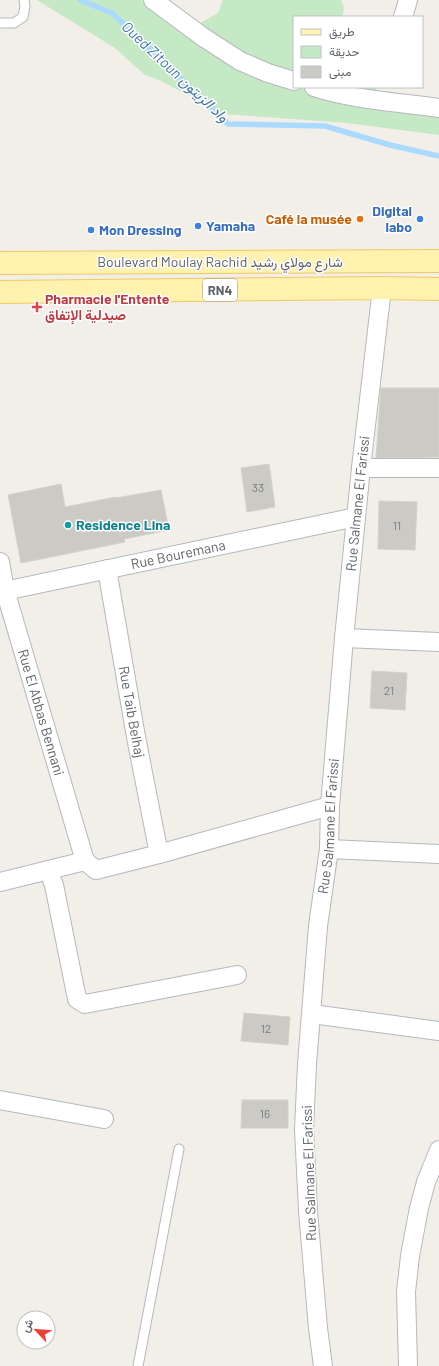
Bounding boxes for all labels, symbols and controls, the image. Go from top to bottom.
legend [293,16,423,88]
water label: Oued Zitoun واد الزيتون [118,17,233,126]
text: طريق [329,24,355,40]
text: حديقة [329,44,359,59]
text: مبنى [329,64,351,80]
place label: Digital labo [372,202,412,235]
place label: Café la musée [266,210,352,227]
marker: Café la musée [355,214,365,224]
marker: Digital labo [415,214,425,224]
place label: Yamaha [206,217,255,234]
place label: Mon Dressing [99,221,182,238]
marker: Yamaha [193,221,203,231]
marker: Mon Dressing [86,225,96,235]
street label: Boulevard Moulay Rachid شارع مولاي رشيد [97,253,343,274]
road number: RN4 [203,279,237,301]
place label: Pharmacie l'Entente صيدلية الإتفاق [45,290,170,325]
marker: Pharmacie l'Entente صيدلية الإتفاق [32,302,42,312]
street label: Rue Salmane El Farissi [342,435,373,572]
house number: 33 [252,480,264,494]
place label: Residence Lina [76,516,170,533]
house number: 11 [393,518,401,532]
marker: Residence Lina [63,520,73,530]
street label: Rue Bouremana [129,536,227,572]
street label: Rue El Abbas Bennani [15,647,68,777]
street label: Rue Taib Belhaj [116,665,149,759]
house number: 21 [384,683,394,697]
street label: Rue Salmane El Farissi [314,758,342,895]
house number: 12 [261,1021,271,1035]
street label: Rue Salmane El Farissi [298,1105,319,1241]
house number: 16 [260,1106,270,1120]
north arrow [16,1310,56,1350]
text: ش [18,1317,36,1335]

